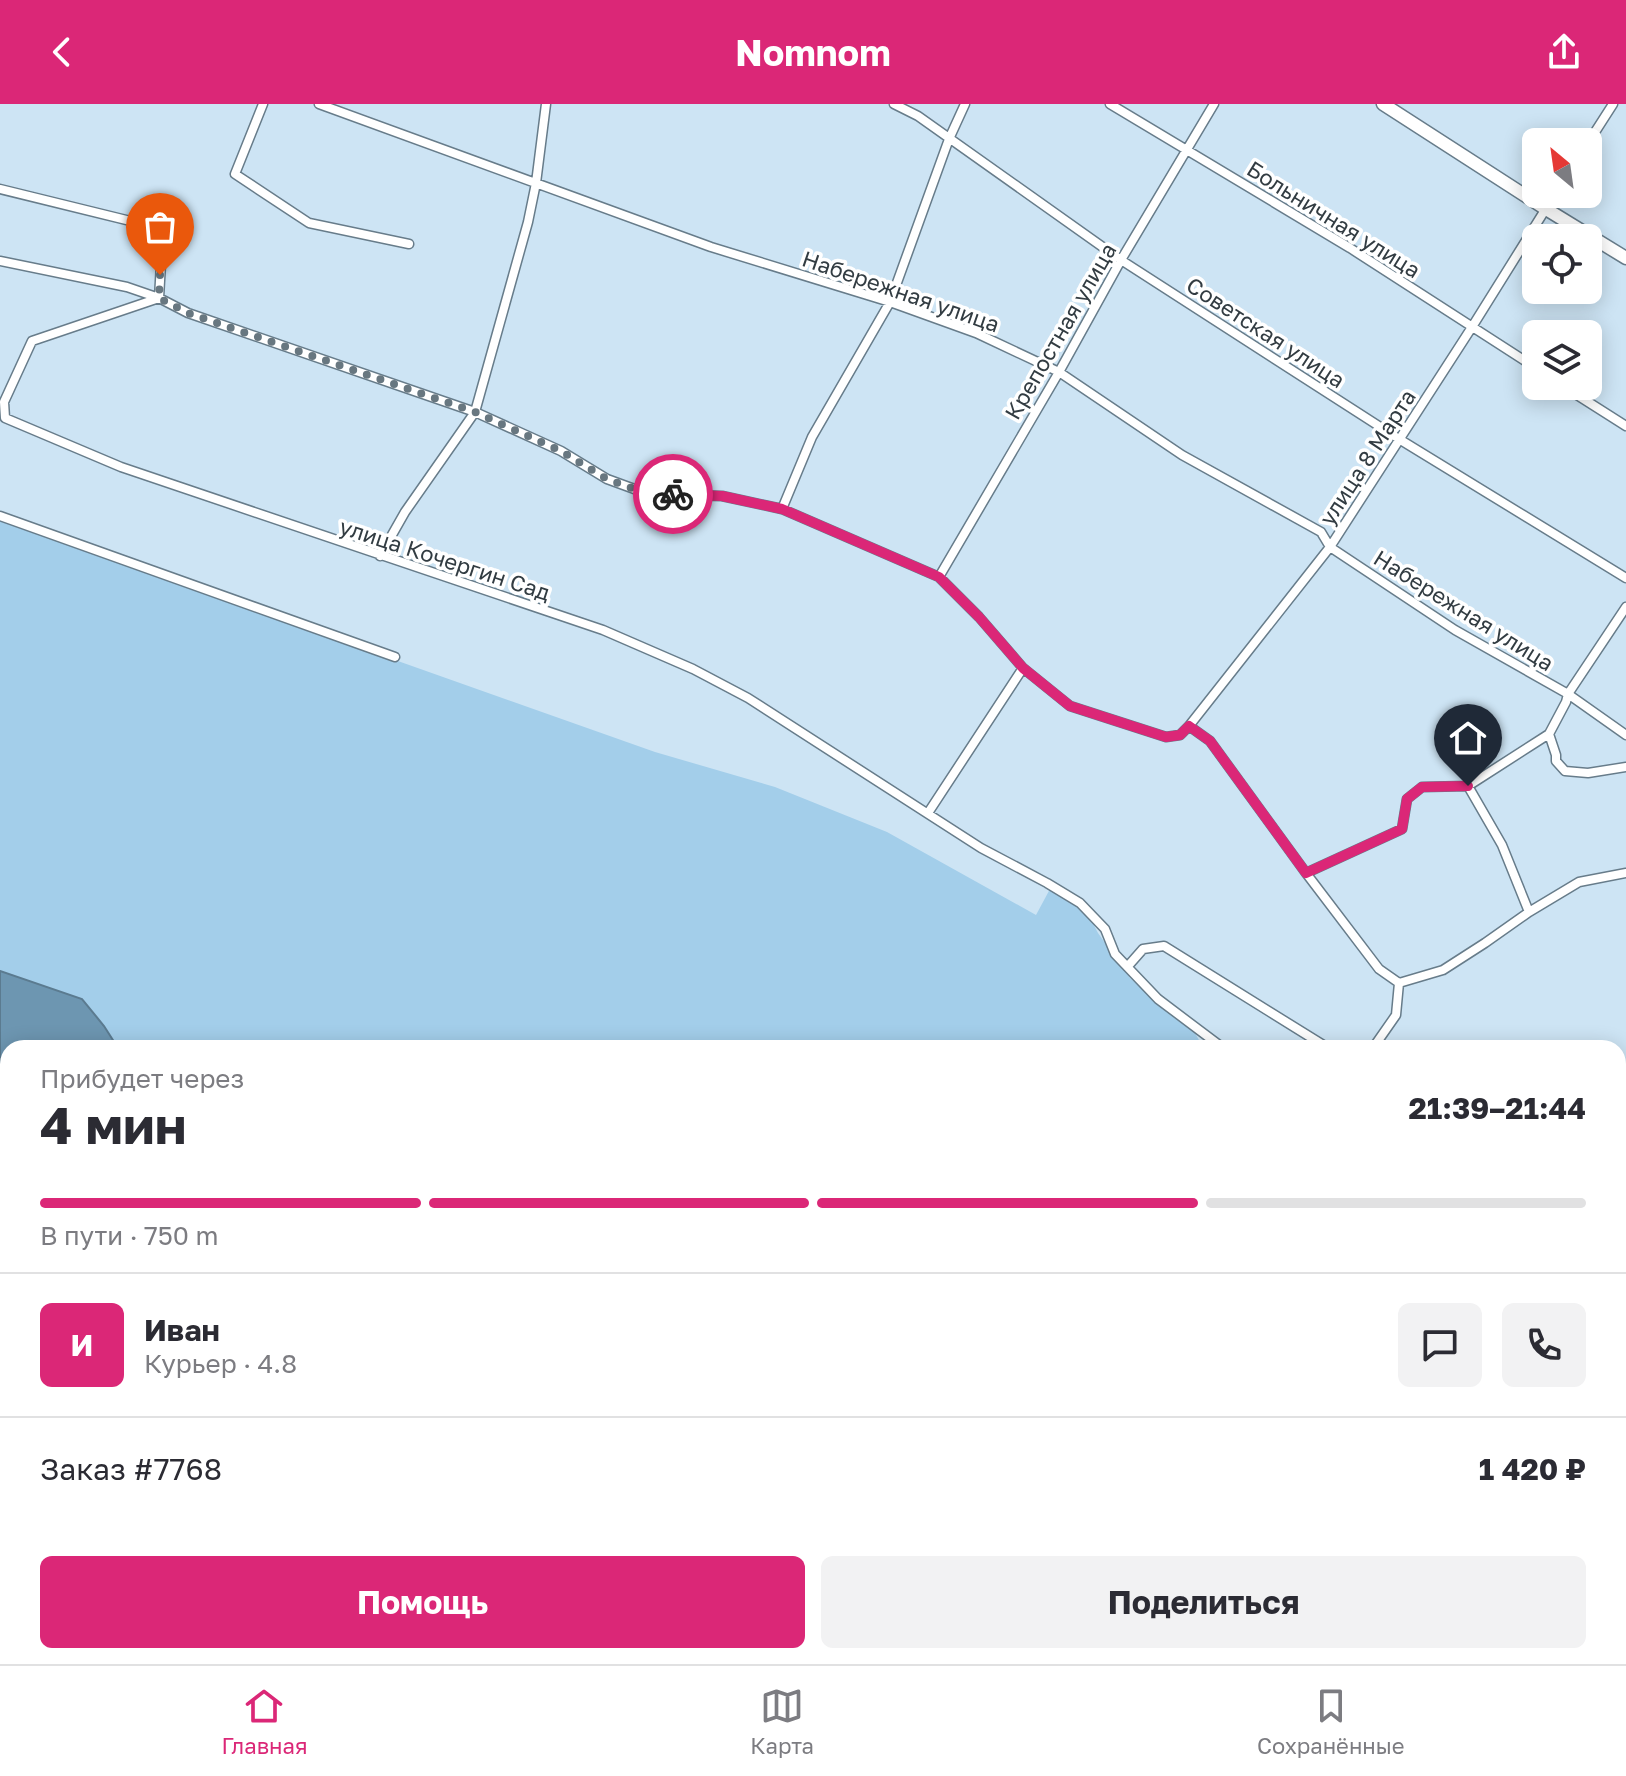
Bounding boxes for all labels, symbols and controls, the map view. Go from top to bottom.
icon: back [40,30,84,74]
icon: share [1542,30,1586,74]
text: Nomnom [735,31,891,74]
north arrow [1522,128,1602,208]
map controls [1522,128,1602,400]
street label: Больничная улица [1242,155,1426,283]
pin [126,193,194,275]
icon: bag [138,205,182,249]
button: locate [1522,224,1602,304]
street label: Крепостная улица [999,238,1121,424]
street label: Набережная улица [799,245,1003,337]
street label: Советская улица [1182,271,1350,393]
button: layers [1522,320,1602,400]
street label: улица 8 Марта [1313,384,1421,530]
courier [633,454,713,534]
icon: bike [651,472,695,516]
street label: улица Кочергин Сад [336,512,554,606]
street label: Набережная улица [1369,544,1559,676]
pin [1434,704,1502,786]
icon: home [1446,716,1490,760]
text: Прибудет через [40,1063,244,1094]
text: 21:39–21:44 [1409,1090,1586,1126]
text: 4 мин [40,1093,186,1155]
text: В пути · 750 m [40,1220,219,1251]
button: chat [1398,1303,1482,1387]
button: phone [1502,1303,1586,1387]
text: Иван [144,1312,220,1348]
text: И [71,1327,93,1363]
text: Курьер · 4.8 [144,1348,297,1379]
text: Заказ #7768 [40,1451,222,1487]
text: 1 420 ₽ [1479,1451,1586,1487]
button: Помощь [40,1556,805,1648]
button: Поделиться [821,1556,1586,1648]
tab: Главная [221,1684,307,1759]
tab: Карта [750,1684,814,1759]
tab: Сохранённые [1257,1684,1405,1759]

